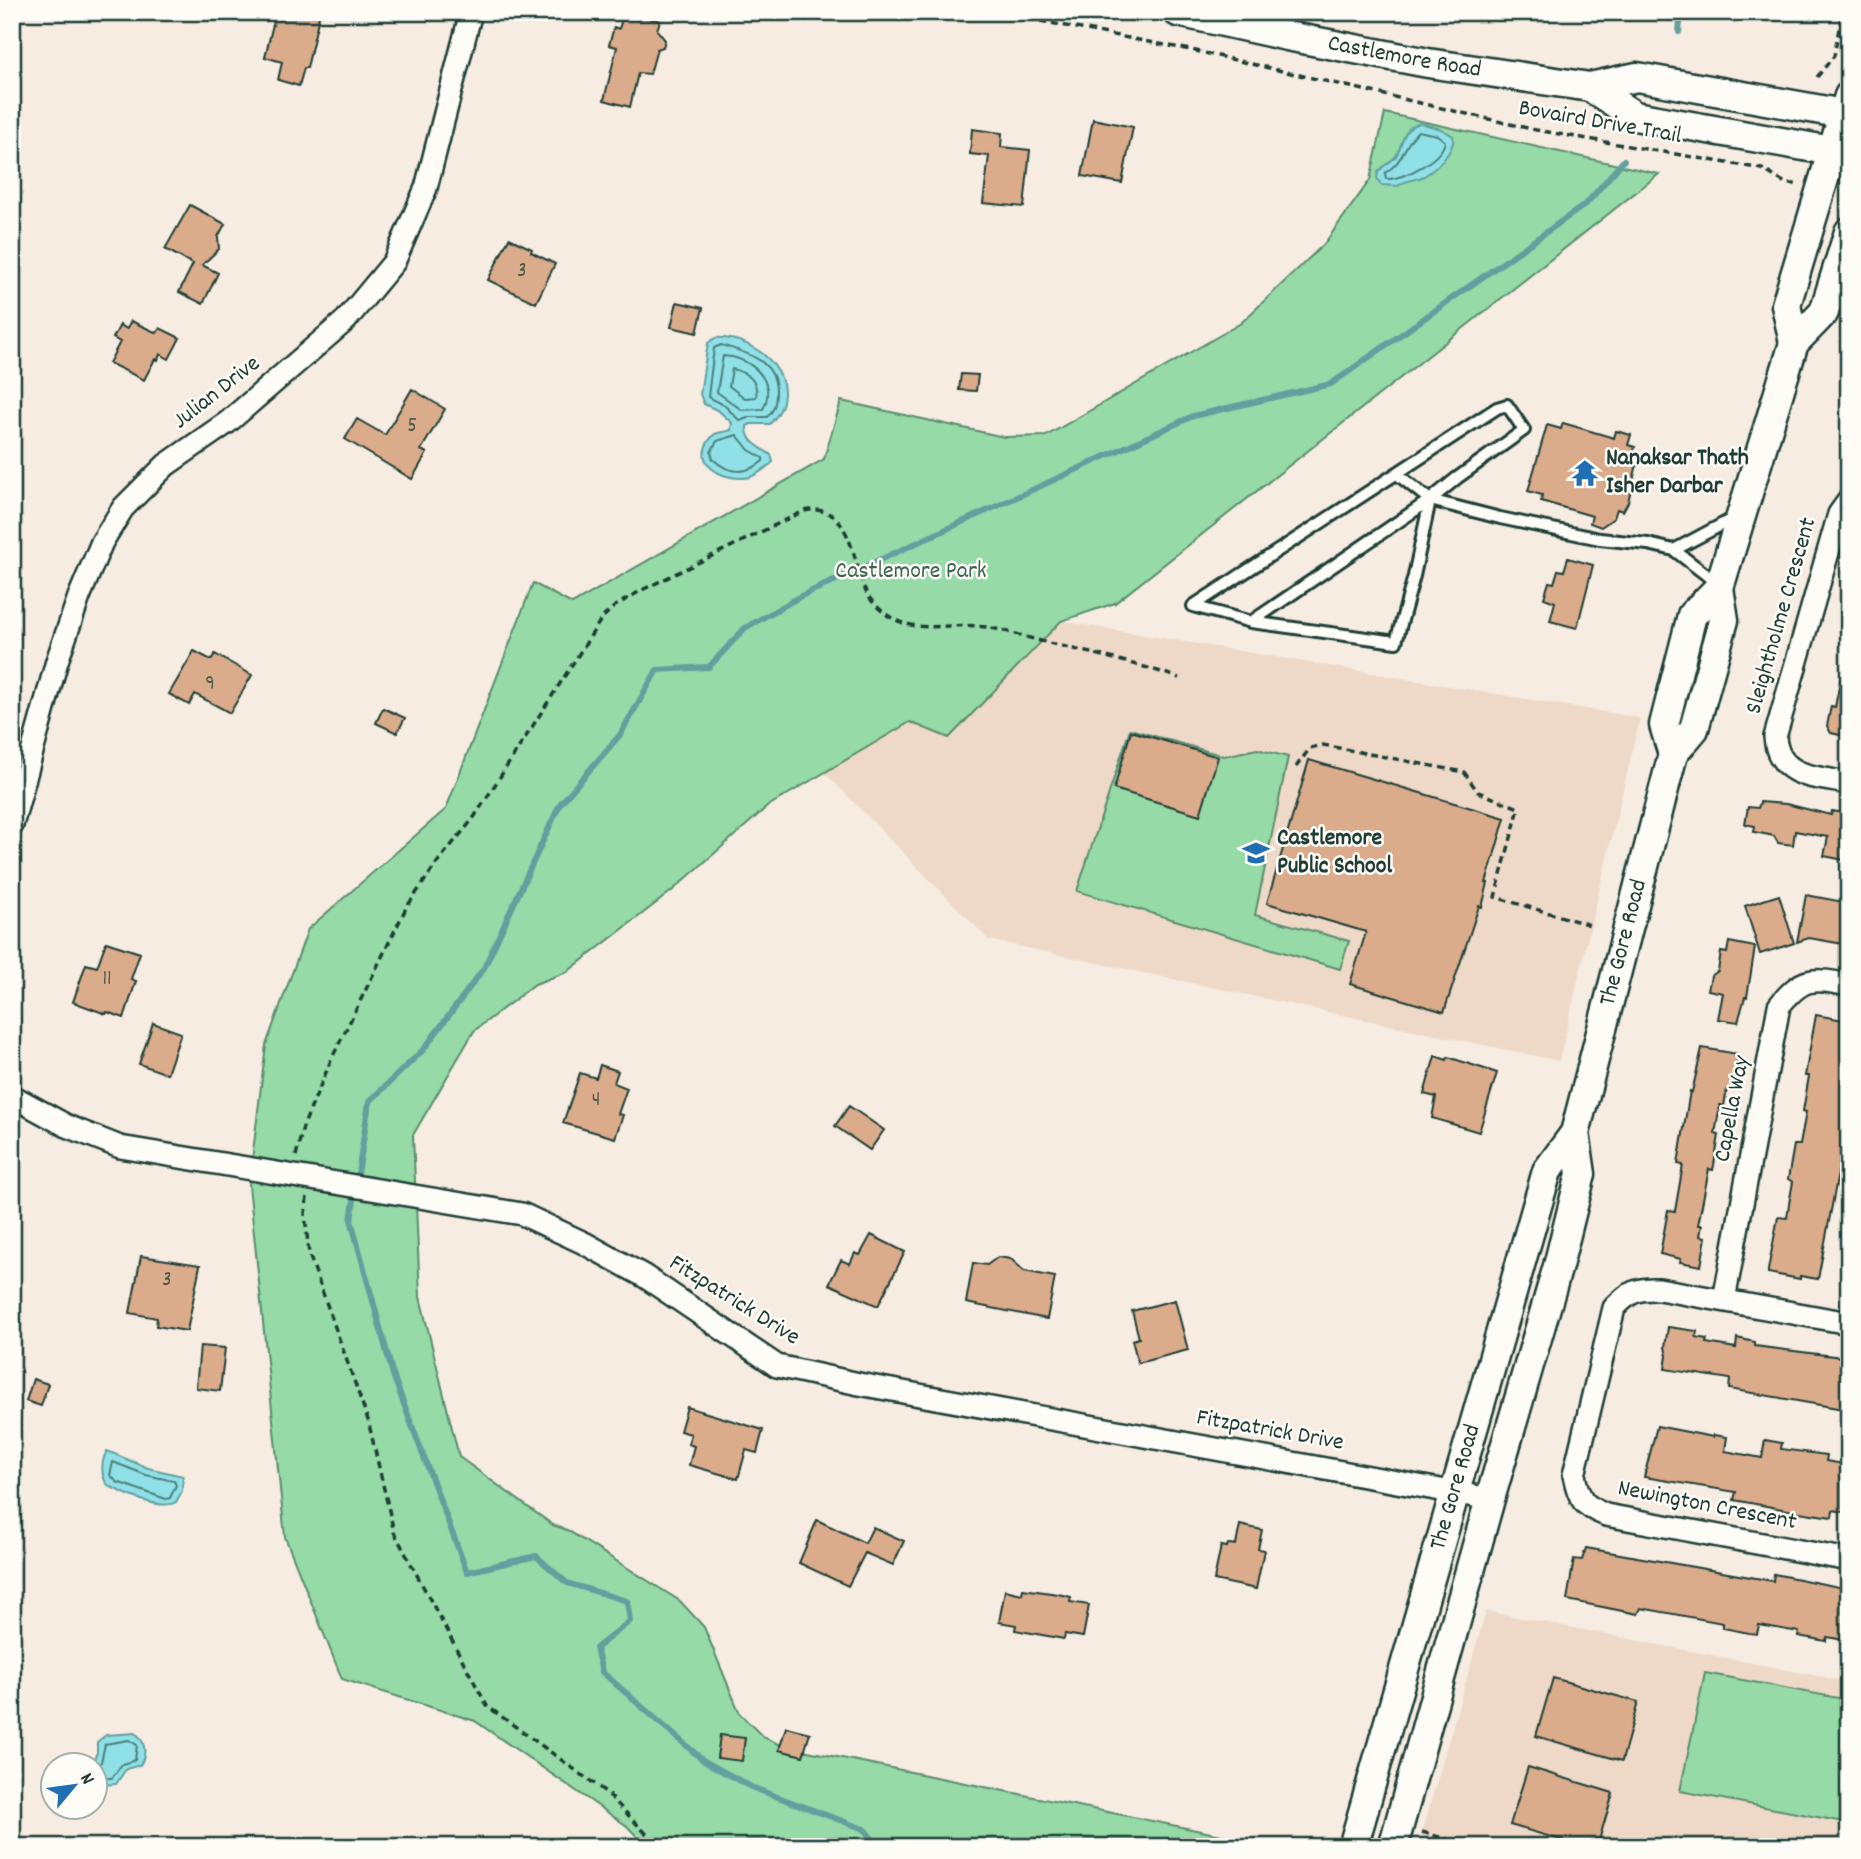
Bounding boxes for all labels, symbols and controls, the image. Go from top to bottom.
street label: Castlemore Road [1325,27,1483,88]
street label: Bovaird Drive Trail [1516,92,1684,154]
house number: 3 [517,257,527,287]
street label: Julian Drive [166,348,268,438]
house number: 5 [407,412,417,442]
place label: Nanaksar Thath Isher Darbar [1606,442,1749,504]
temple icon: Nanaksar Thath Isher Darbar [1570,458,1600,488]
street label: Sleightholme Crescent [1738,514,1826,718]
park label: Castlemore Park [835,555,987,589]
house number: 9 [205,670,215,700]
place label: Castlemore Public School [1277,822,1392,884]
school or university icon: Castlemore Public School [1241,838,1271,868]
street label: The Gore Road [1592,876,1657,1010]
house number: 11 [102,965,112,995]
street label: Capella Way [1706,1052,1760,1165]
house number: 4 [592,1086,600,1116]
street label: Fitzpatrick Drive [662,1247,806,1355]
house number: 3 [162,1266,172,1296]
street label: Fitzpatrick Drive [1194,1401,1346,1461]
street label: The Gore Road [1422,1421,1490,1554]
street label: Newington Crescent [1615,1472,1799,1540]
north arrow [38,1750,108,1820]
text: N [72,1769,100,1790]

